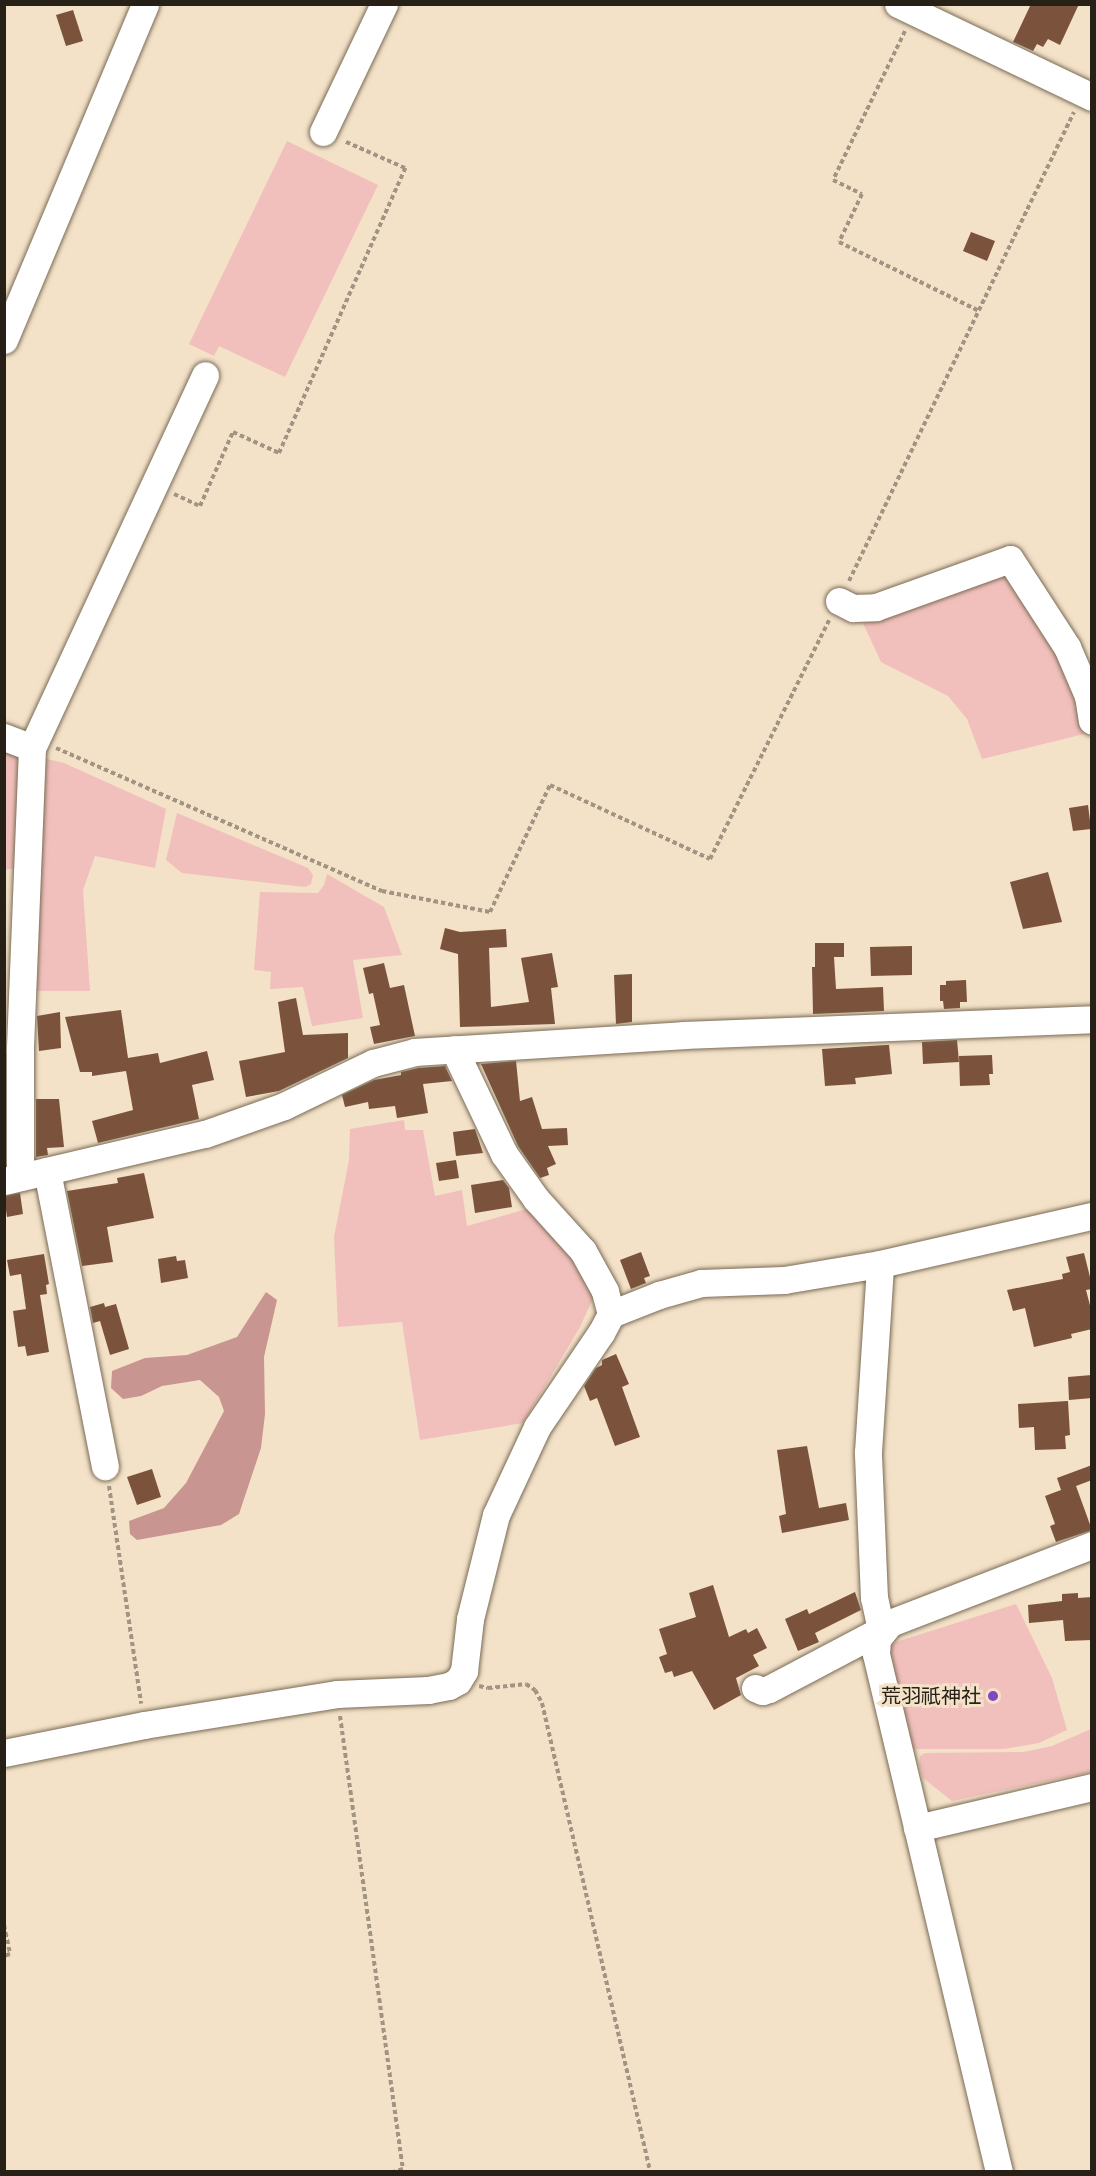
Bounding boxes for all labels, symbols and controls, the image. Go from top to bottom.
place label: 荒羽祇神社 [881,1684,981,1708]
marker: 荒羽祇神社 [986,1689,1000,1703]

